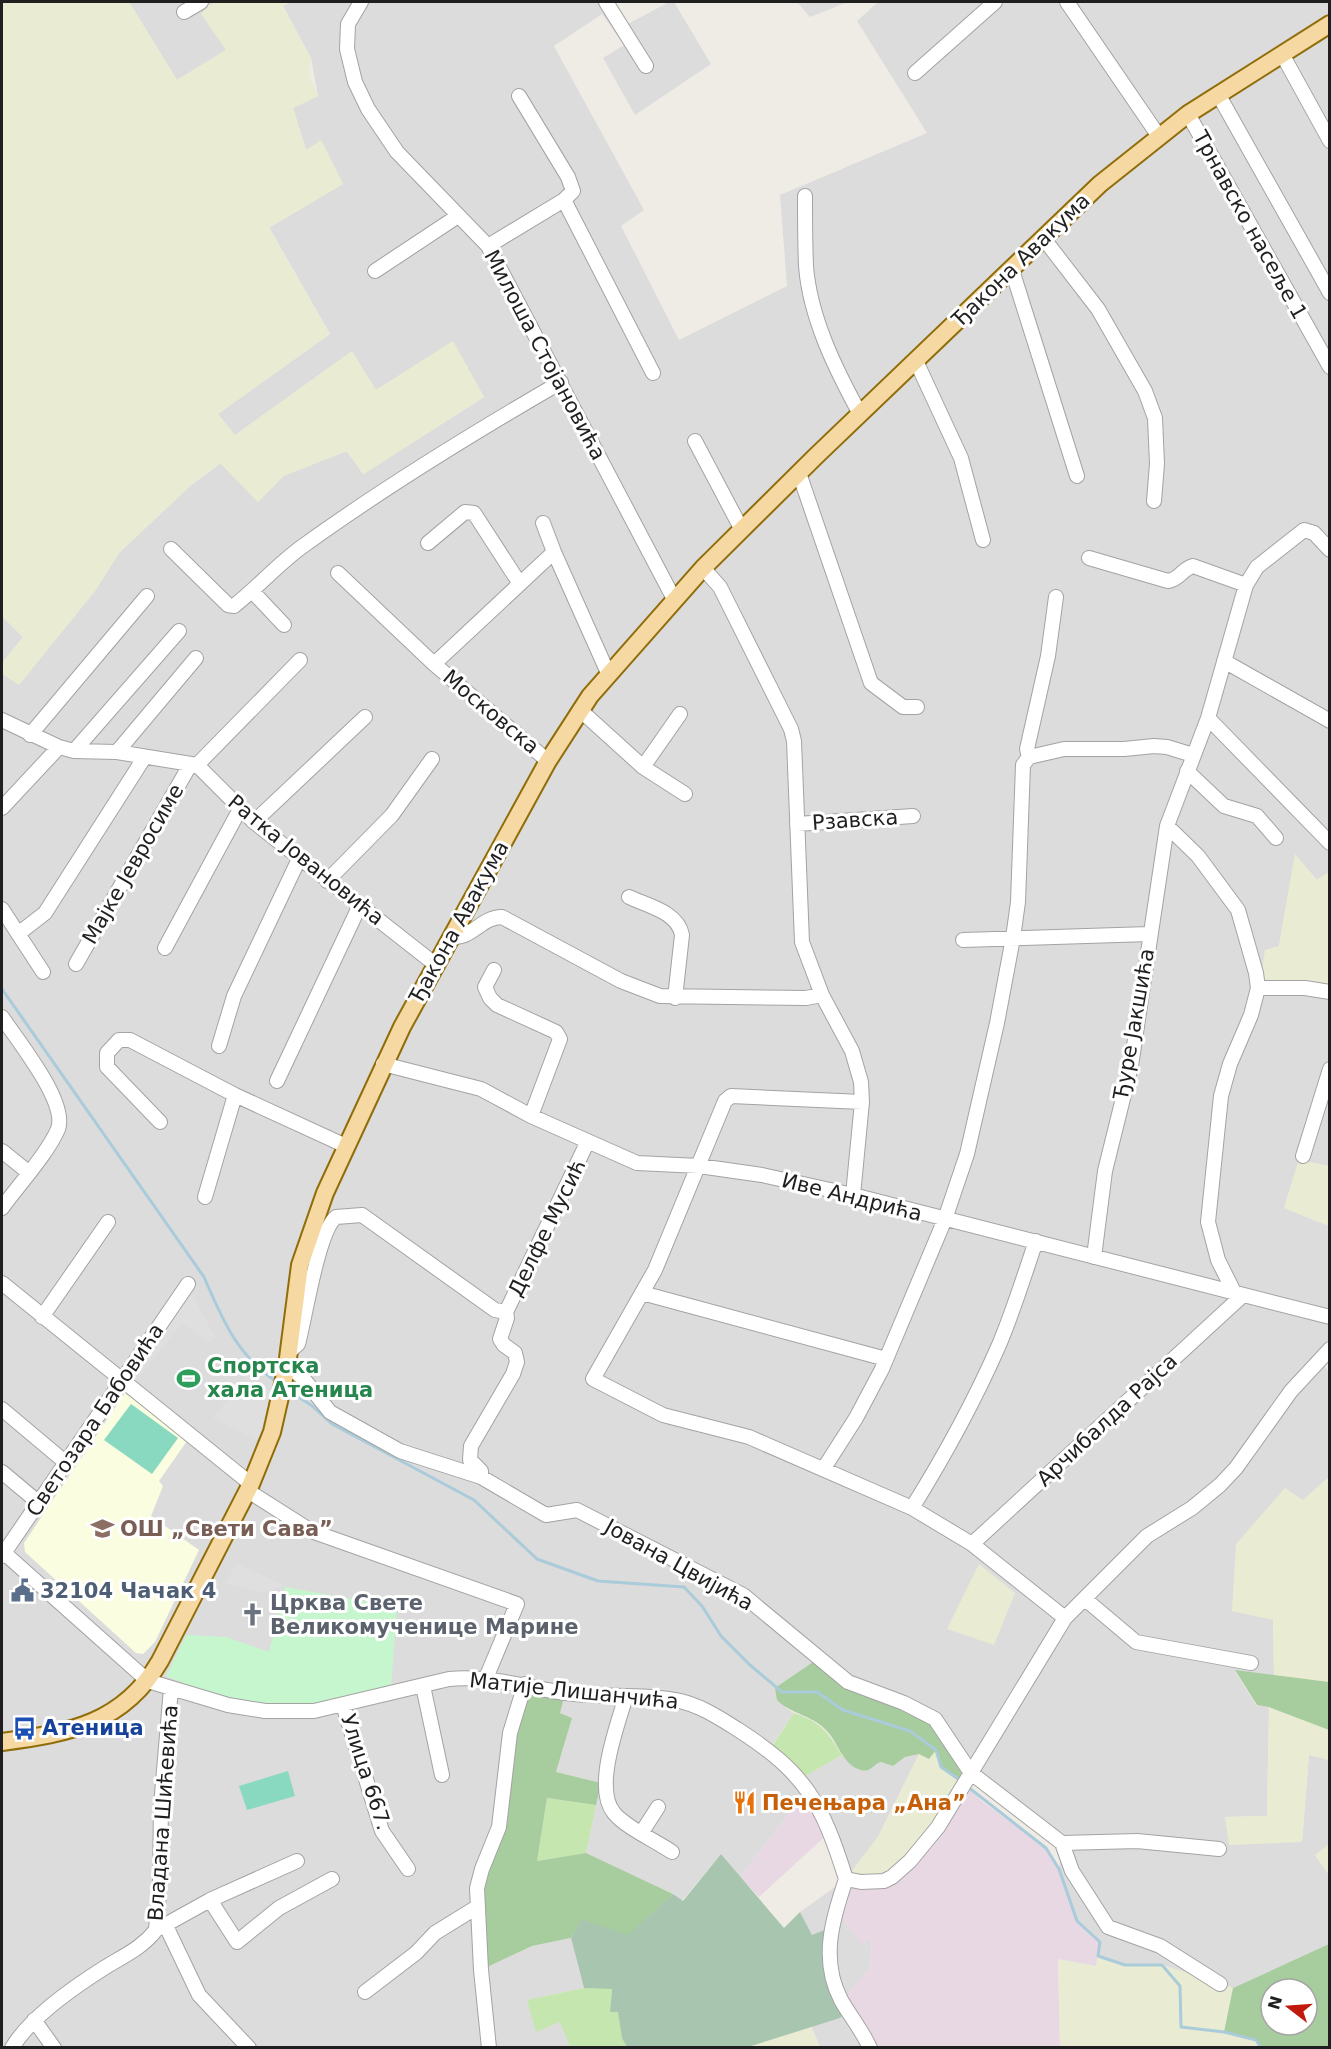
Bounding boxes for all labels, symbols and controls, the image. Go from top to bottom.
street label: Трнавско насеље 1 [1188,126,1312,323]
street label: Ђакона Авакума [947,188,1095,332]
street label: Милоша Стојановића [479,246,611,464]
street label: Московска [438,665,544,759]
street label: Мајке Јевросиме [77,780,189,948]
street label: Ратка Јовановића [223,790,389,930]
street label: Рзавска [811,805,899,835]
street label: Ђакона Авакума [404,837,514,1008]
street label: Ђуре Јакшића [1109,947,1159,1102]
street label: Делфе Мусић [503,1155,591,1301]
street label: Иве Андрића [779,1168,925,1226]
street label: Светозара Бабовића [21,1319,169,1521]
street label: Арчибалда Рајса [1032,1349,1182,1491]
place label: Спортска хала Атеница [207,1354,373,1402]
sports icon: Спортска хала Атеница [176,1365,202,1391]
street label: Јована Цвијића [599,1513,757,1616]
school or university icon: ОШ „Свети Сава” [89,1516,115,1542]
place label: ОШ „Свети Сава” [120,1517,333,1541]
public building icon: 32104 Чачак 4 [9,1578,35,1604]
place label: 32104 Чачак 4 [40,1579,216,1603]
place label: Црква Свете Великомученице Марине [270,1591,578,1639]
church icon: Црква Свете Великомученице Марине [239,1602,265,1628]
street label: Матије Лишанчића [468,1668,680,1714]
street label: Владана Шићевића [143,1704,183,1922]
street label: Улица 667. [336,1711,396,1833]
bus stop icon: Атеница [11,1715,37,1741]
place label: Атеница [42,1716,144,1740]
restaurant icon: Печењара „Ана” [731,1790,757,1816]
place label: Печењара „Ана” [762,1791,966,1815]
north arrow [1259,1977,1319,2037]
text: N [1264,1994,1286,2012]

